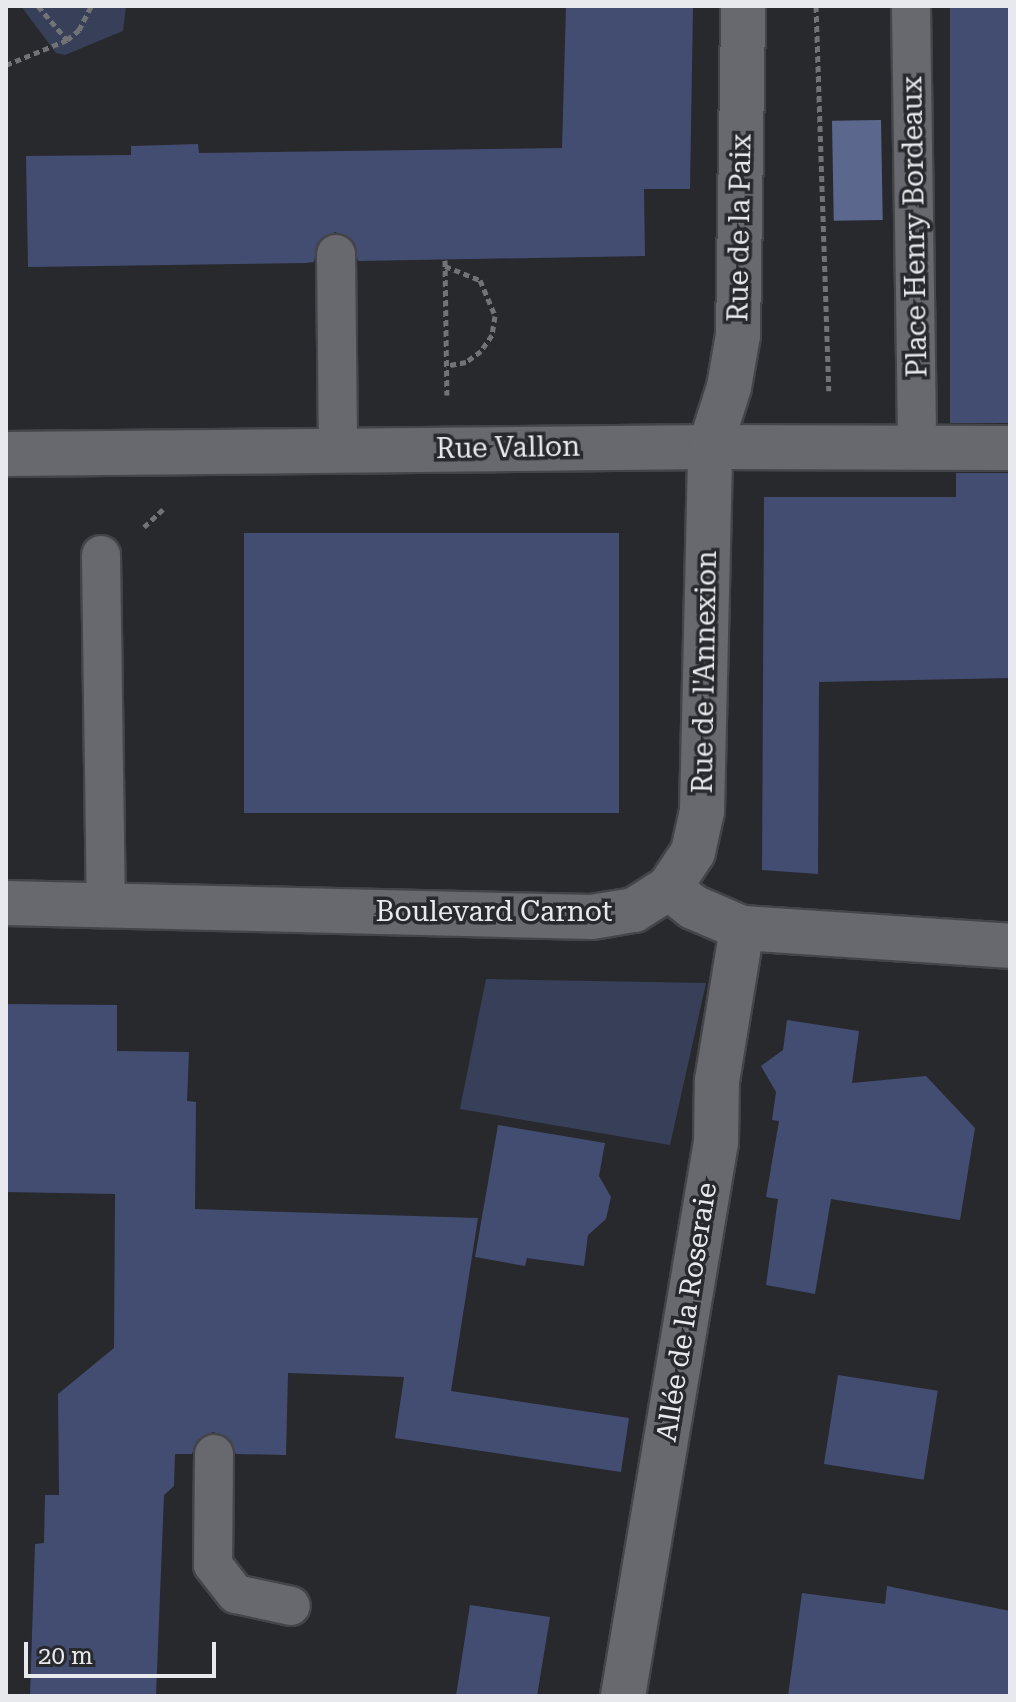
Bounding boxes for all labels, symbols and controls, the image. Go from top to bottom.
street label: Place Henry Bordeaux [896,76,934,378]
street label: Rue de la Paix [722,134,758,322]
street label: Rue Vallon [436,430,580,466]
street label: Rue de l'Annexion [686,550,724,794]
street label: Boulevard Carnot [376,895,612,929]
street label: Allée de la Roseraie [650,1180,724,1444]
scale bar [28,1626,220,1676]
text: 20 m [38,1642,93,1670]

